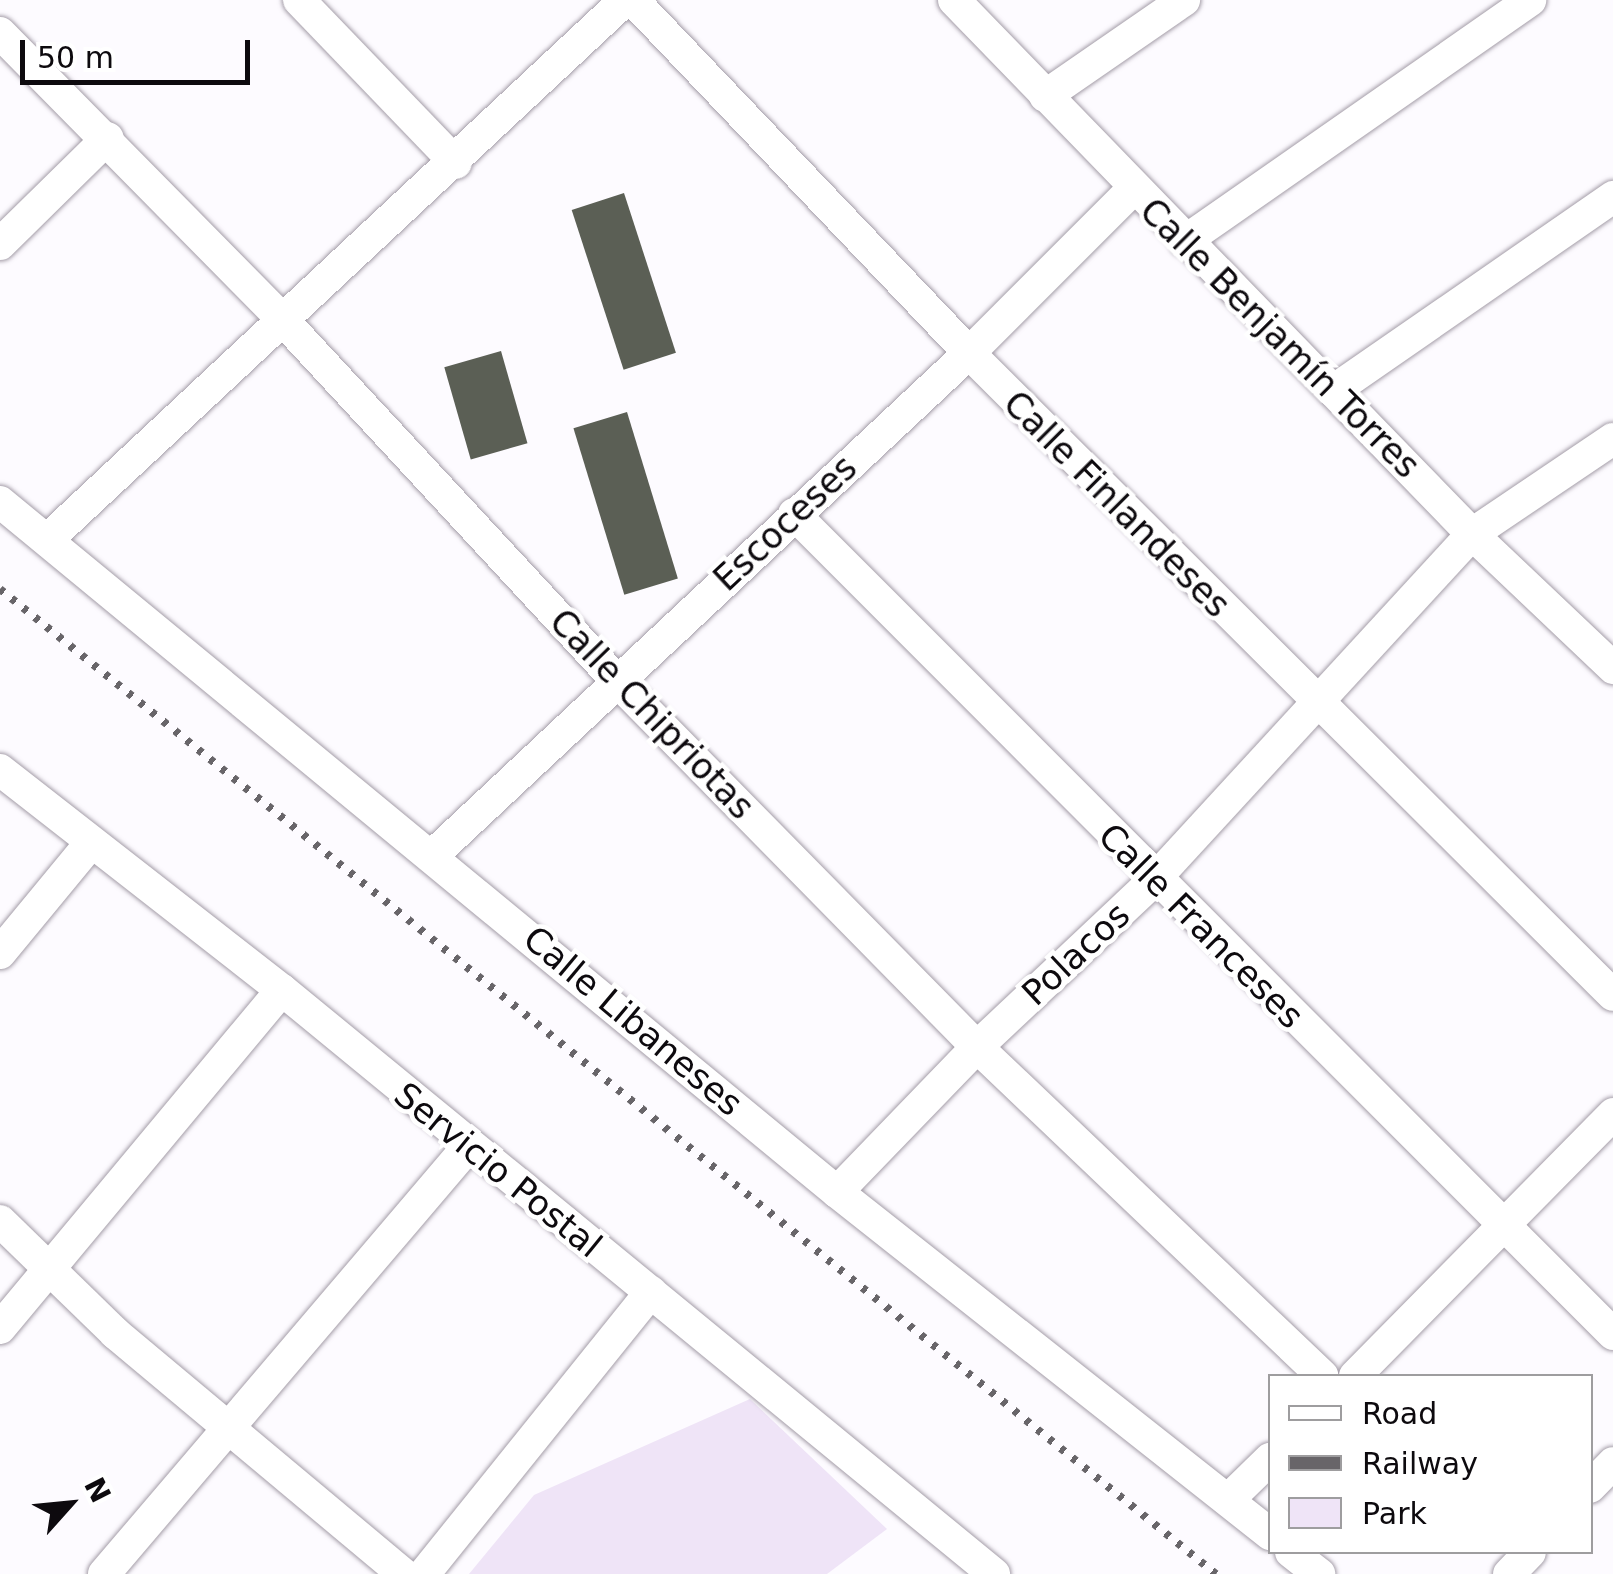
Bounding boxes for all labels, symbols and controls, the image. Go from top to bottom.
scale bar [25,20,255,82]
text: 50 m [37,40,114,75]
street label: Calle Benjamín Torres [1131,189,1429,487]
street label: Calle Finlandeses [995,382,1239,626]
street label: Escoceses [705,446,865,600]
street label: Calle Chipriotas [541,600,763,828]
street label: Calle Franceses [1090,815,1312,1037]
street label: Polacos [1014,894,1138,1014]
street label: Calle Libaneses [515,917,751,1125]
street label: Servicio Postal [386,1074,610,1266]
legend [1268,1374,1593,1554]
text: Road [1362,1396,1437,1431]
text: Railway [1362,1446,1478,1481]
north arrow [20,1454,120,1554]
text: N [77,1472,117,1508]
text: Park [1362,1496,1427,1531]

